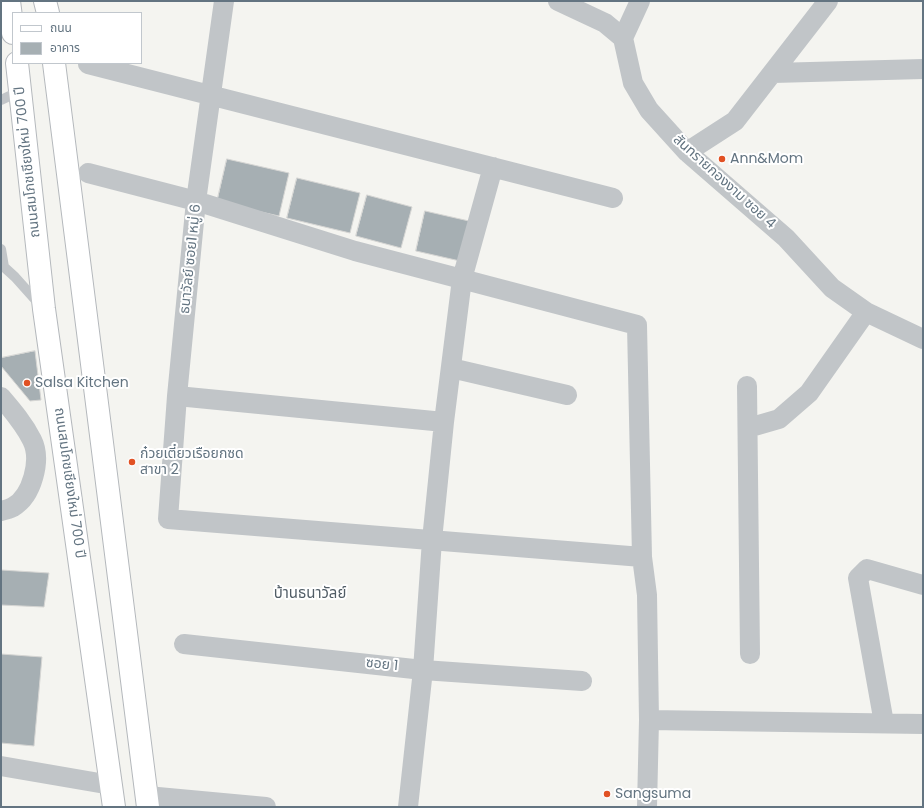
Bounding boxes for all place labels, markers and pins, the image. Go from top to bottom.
place label: Ann&Mom [730,151,803,167]
marker: Ann&Mom [717,154,727,164]
place label: Salsa Kitchen [35,375,129,391]
marker: Salsa Kitchen [22,378,32,388]
place label: ก๋วยเตี๋ยวเรือยกซด สาขา 2 [140,446,244,478]
marker: ก๋วยเตี๋ยวเรือยกซด สาขา 2 [127,457,137,467]
place label: Sangsuma [615,786,691,802]
marker: Sangsuma [602,789,612,799]

